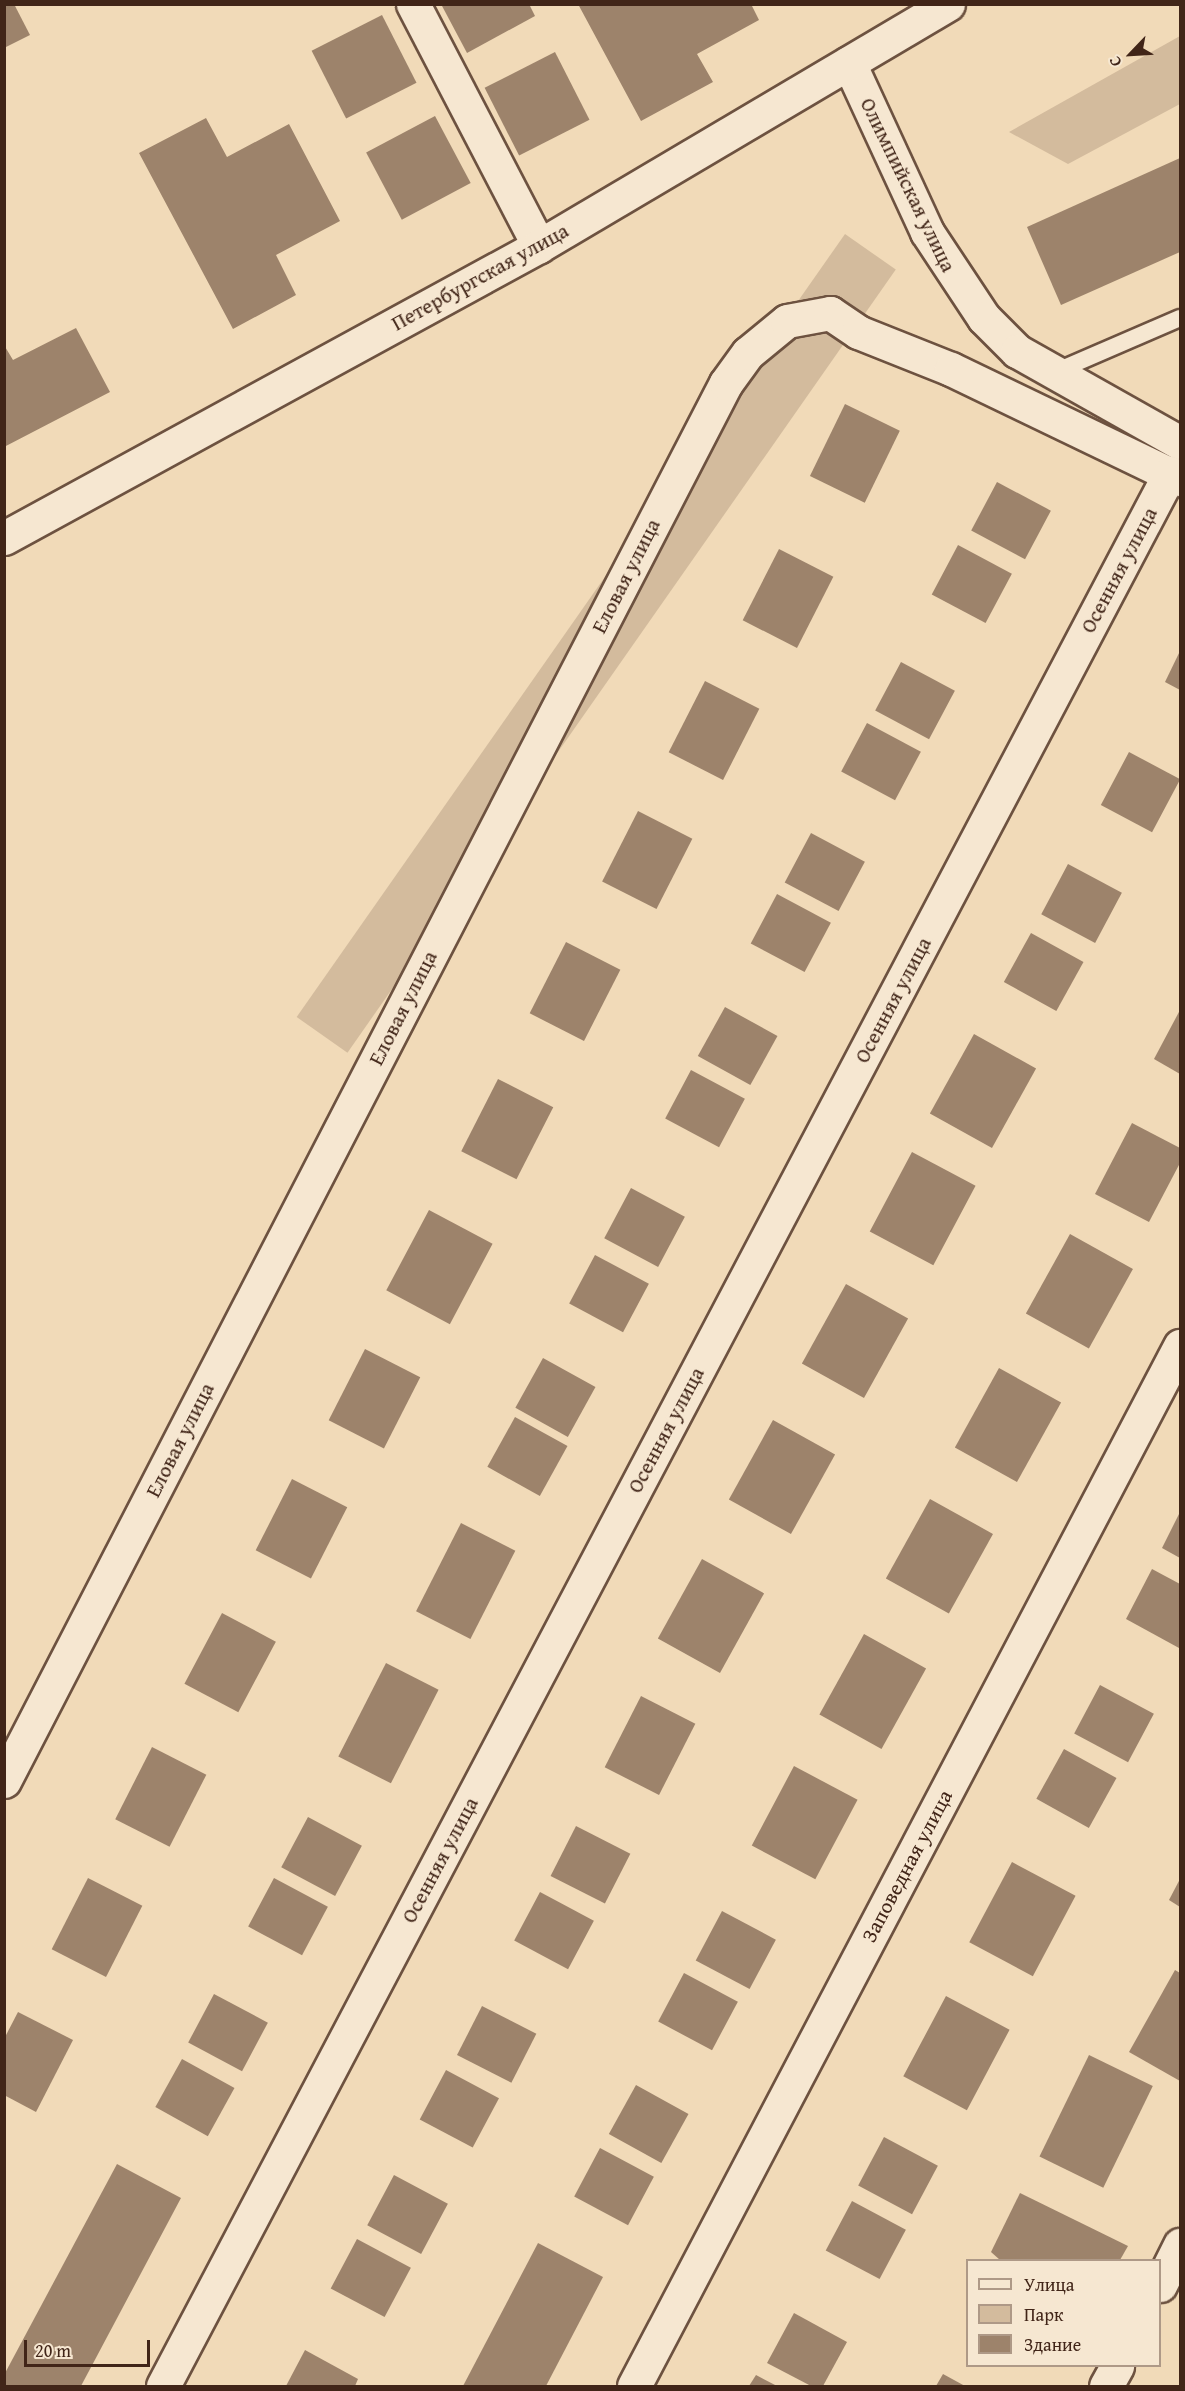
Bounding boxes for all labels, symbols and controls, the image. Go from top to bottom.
north arrow [1101,24,1161,84]
text: С [1102,52,1127,71]
street label: Олимпийская улица [855,94,961,276]
street label: Петербургская улица [387,218,573,336]
street label: Осенняя улица [1075,503,1163,637]
street label: Еловая улица [586,515,666,637]
street label: Осенняя улица [849,933,937,1067]
street label: Еловая улица [363,947,443,1069]
street label: Осенняя улица [622,1363,710,1497]
street label: Еловая улица [140,1379,220,1501]
street label: Заповедная улица [856,1785,958,1947]
street label: Осенняя улица [396,1793,484,1927]
legend [966,2259,1161,2367]
text: Улица [1024,2271,1074,2298]
text: Парк [1024,2301,1063,2328]
scale bar [27,2328,153,2366]
text: Здание [1024,2331,1081,2358]
text: 20 m [35,2337,71,2364]

